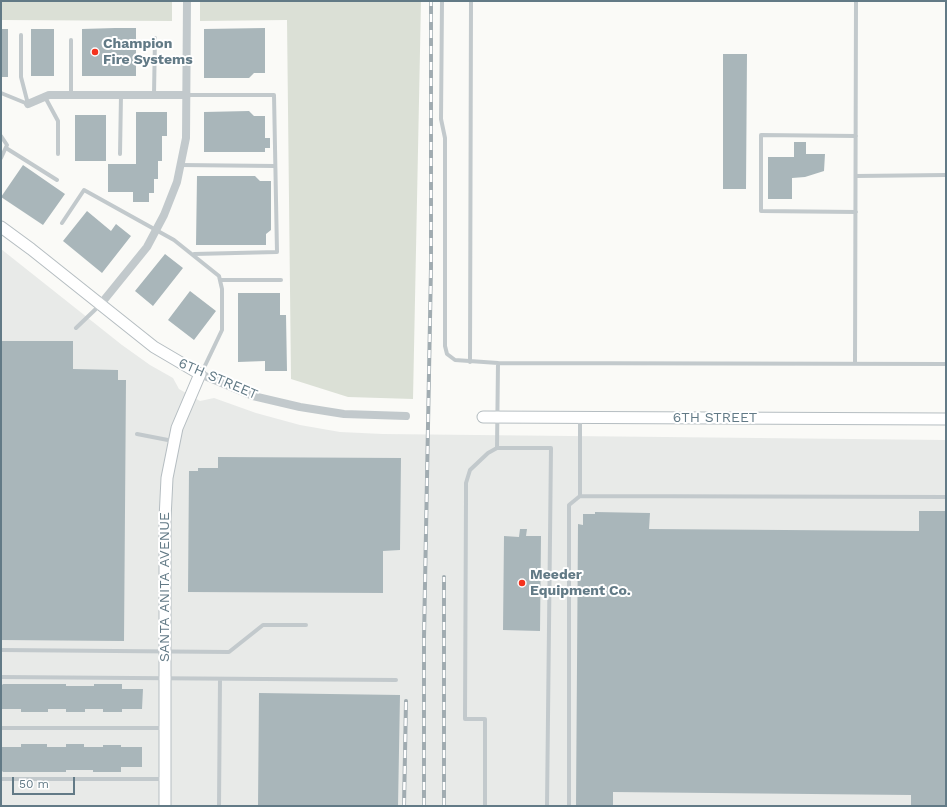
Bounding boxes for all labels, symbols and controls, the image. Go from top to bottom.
place label: Champion Fire Systems [103,36,193,68]
marker: Champion Fire Systems [90,47,100,57]
street label: 6TH STREET [176,355,260,403]
street label: 6TH STREET [673,410,757,426]
street label: SANTA ANITA AVENUE [157,512,173,662]
place label: Meeder Equipment Co. [530,567,631,600]
marker: Meeder Equipment Co. [517,578,527,588]
scale bar [14,769,77,795]
text: 50 m [19,777,49,791]

